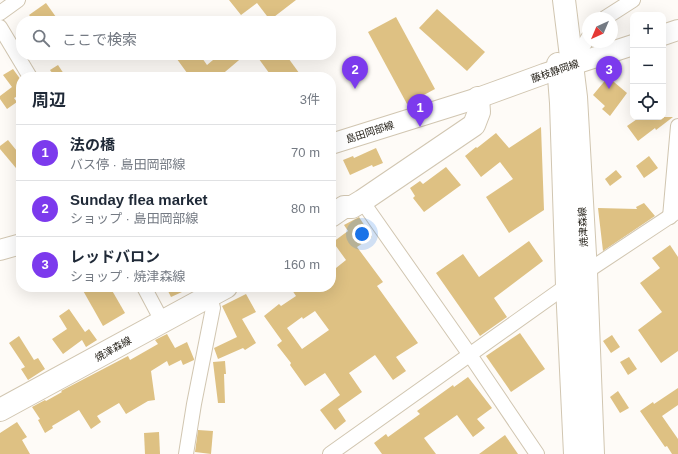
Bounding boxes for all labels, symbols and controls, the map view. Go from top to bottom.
north arrow [582,12,618,48]
map controls [630,12,666,120]
button: + [630,12,666,48]
search box [16,16,336,60]
icon: search [30,27,52,49]
text: ここで検索 [62,31,137,48]
button: − [630,48,666,84]
pin: 2 [342,56,368,89]
pin: 3 [596,56,622,89]
street label: 藤枝静岡線 [530,58,580,84]
button: locate [630,84,666,120]
text: 周辺 [32,91,66,110]
text: 3件 [300,92,320,107]
pin: 1 [407,94,433,127]
street label: 島田岡部線 [345,119,395,145]
text: 法の橋 [70,136,115,153]
text: 1 [41,145,49,160]
text: 70 m [291,145,320,160]
text: バス停 · 島田岡部線 [70,157,186,172]
text: Sunday flea market [70,191,208,208]
text: 2 [41,201,49,216]
text: 80 m [291,201,320,216]
street label: 焼津森線 [576,207,590,247]
text: ショップ · 島田岡部線 [70,211,199,226]
your location [352,224,372,244]
text: レッドバロン [70,248,160,265]
text: 3 [41,257,49,272]
text: 160 m [284,257,320,272]
text: ショップ · 焼津森線 [70,269,186,284]
street label: 焼津森線 [93,334,133,364]

